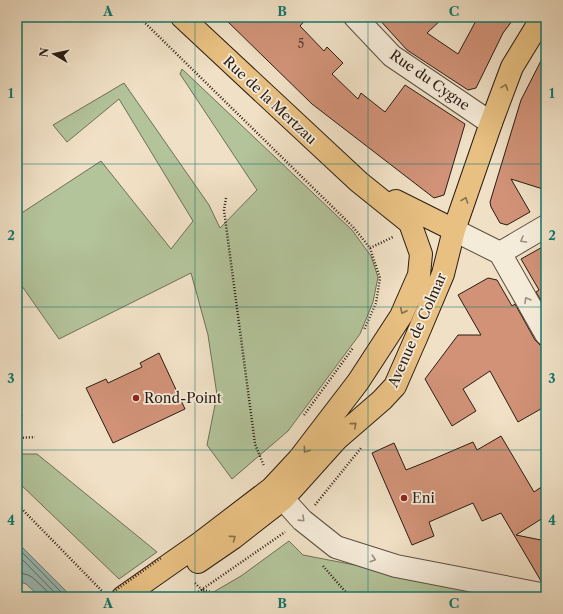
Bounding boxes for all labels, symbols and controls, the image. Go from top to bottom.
text: A [102,3,114,19]
text: B [277,3,287,19]
text: C [449,3,459,19]
north arrow [34,34,74,74]
house number: 5 [298,36,304,51]
text: N [36,46,52,58]
street label: Rue du Cygne [387,46,474,114]
street label: Rue de la Mertzau [219,52,321,148]
one-way arrow [500,83,508,90]
text: 1 [8,85,14,101]
text: 1 [549,85,555,101]
one-way arrow [460,197,468,204]
text: 2 [7,227,15,243]
text: 2 [548,227,556,243]
one-way arrow [520,235,527,242]
street label: Avenue de Colmar [383,270,450,391]
one-way arrow [524,297,531,304]
one-way arrow [400,306,408,314]
text: 3 [7,370,15,386]
text: 3 [548,370,556,386]
place label: Rond-Point [144,389,222,407]
marker: Rond-Point [131,393,141,403]
one-way arrow [349,422,357,429]
one-way arrow [304,445,311,452]
place label: Eni [412,489,435,507]
marker: Eni [399,493,409,503]
text: 4 [7,512,15,528]
text: 4 [548,512,556,528]
one-way arrow [297,514,305,522]
one-way arrow [229,535,236,542]
one-way arrow [370,554,377,563]
text: A [102,595,114,611]
text: B [277,595,287,611]
text: C [449,595,459,611]

